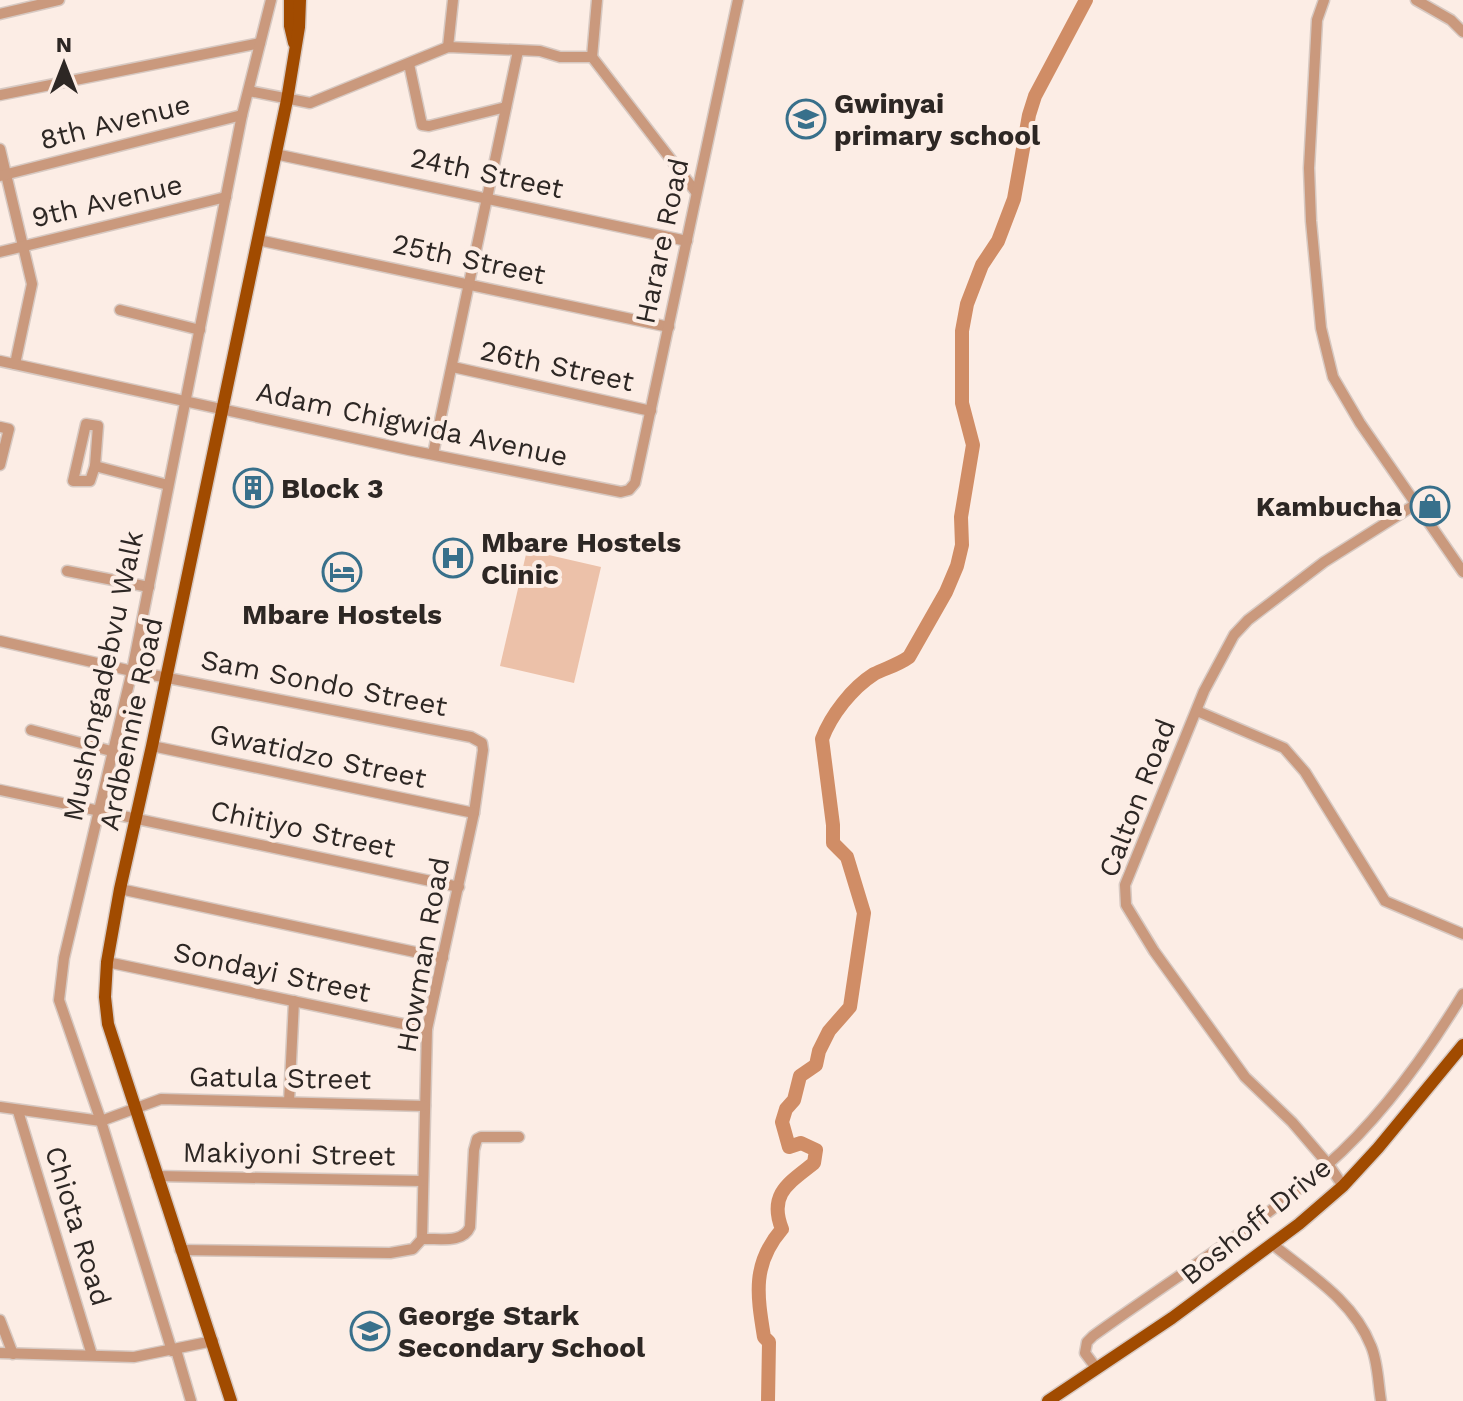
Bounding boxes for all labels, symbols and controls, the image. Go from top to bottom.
north arrow [24,24,104,104]
text: N [56,32,72,57]
street label: 8th Avenue [36,87,194,157]
place label: Gwinyai primary school [834,87,1041,152]
school or university icon: Gwinyai primary school [785,98,827,140]
street label: 24th Street [408,141,567,205]
street label: Harare Road [628,155,696,327]
street label: 9th Avenue [28,168,186,234]
street label: 25th Street [390,227,549,291]
street label: 26th Street [477,334,637,398]
street label: Adam Chigwida Avenue [253,375,571,473]
building icon: Block 3 [232,467,274,509]
place label: Block 3 [281,472,384,505]
shop icon: Kambucha [1409,485,1451,527]
place label: Kambucha [1256,490,1403,523]
place label: Mbare Hostels Clinic [481,526,681,591]
street label: Mushongadebvu Walk [56,528,150,824]
hospital icon: Mbare Hostels Clinic [432,537,474,579]
hotel icon: Mbare Hostels [321,551,363,593]
place label: Mbare Hostels [242,598,442,631]
street label: Ardbennie Road [92,614,170,834]
street label: Sam Sondo Street [198,643,450,723]
street label: Calton Road [1092,714,1182,882]
street label: Gwatidzo Street [207,717,430,795]
street label: Chitiyo Street [208,793,399,865]
street label: Howman Road [390,855,456,1055]
street label: Sondayi Street [171,935,374,1009]
street label: Gatula Street [189,1060,372,1096]
street label: Makiyoni Street [182,1136,396,1172]
street label: Chiota Road [38,1142,118,1310]
street label: Boshoff Drive [1174,1150,1338,1292]
place label: George Stark Secondary School [398,1299,646,1364]
school or university icon: George Stark Secondary School [349,1310,391,1352]

